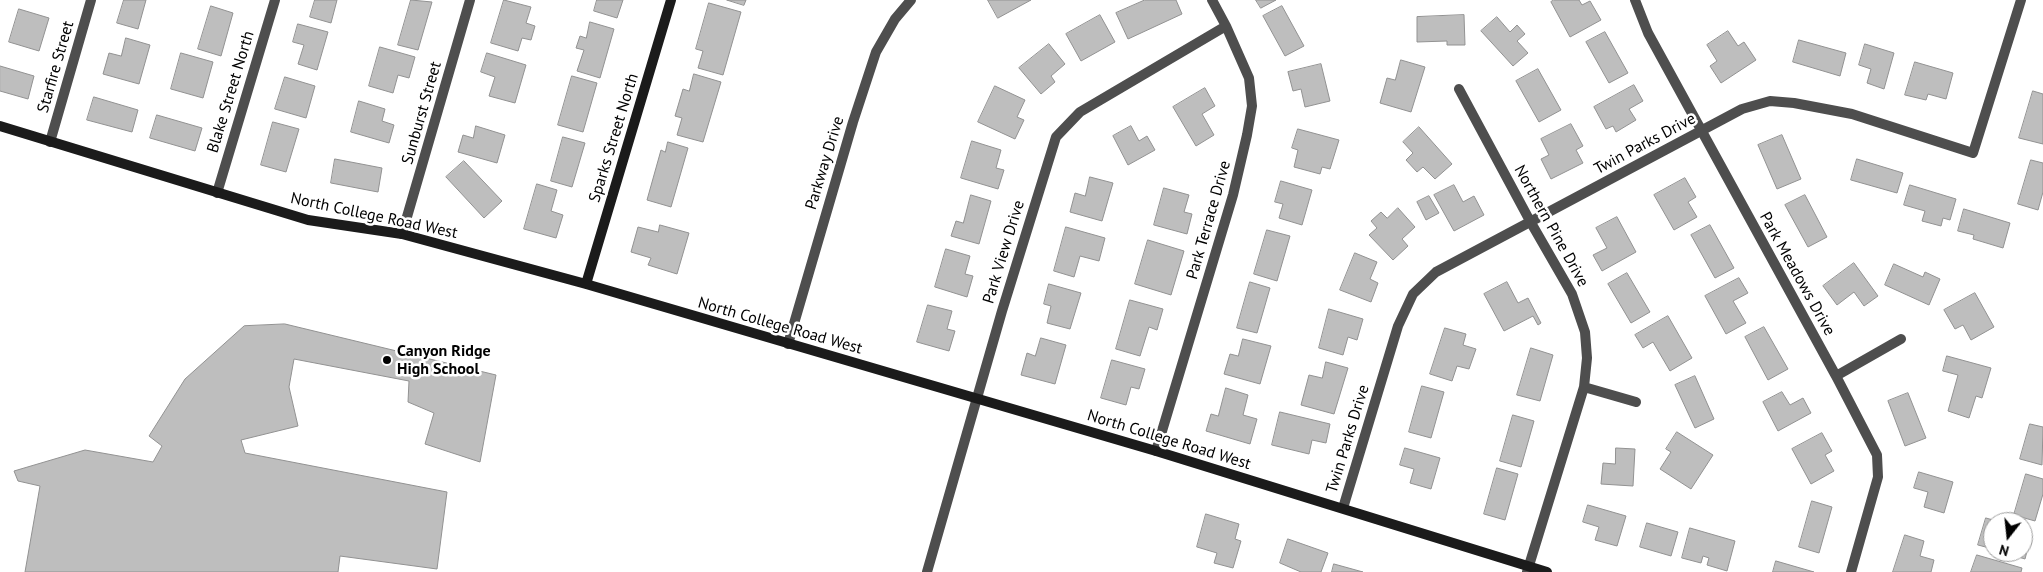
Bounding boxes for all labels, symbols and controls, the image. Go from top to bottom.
street label: Starfire Street [34,19,78,115]
street label: Blake Street North [203,29,259,155]
street label: Sunburst Street [398,59,446,167]
street label: Sparks Street North [585,71,643,205]
street label: Twin Parks Drive [1591,109,1699,179]
street label: Parkway Drive [802,114,848,212]
street label: Park Terrace Drive [1183,158,1235,282]
street label: Northern Pine Drive [1510,162,1592,290]
street label: North College Road West [289,189,459,243]
street label: Park View Drive [979,198,1029,306]
street label: Park Meadows Drive [1755,209,1839,339]
street label: North College Road West [696,293,864,359]
place label: Canyon Ridge High School [397,341,491,379]
marker: Canyon Ridge High School [381,354,393,366]
street label: Twin Parks Drive [1322,383,1374,495]
street label: North College Road West [1085,406,1253,474]
north arrow [1983,512,2033,562]
text: N [1997,541,2011,560]

